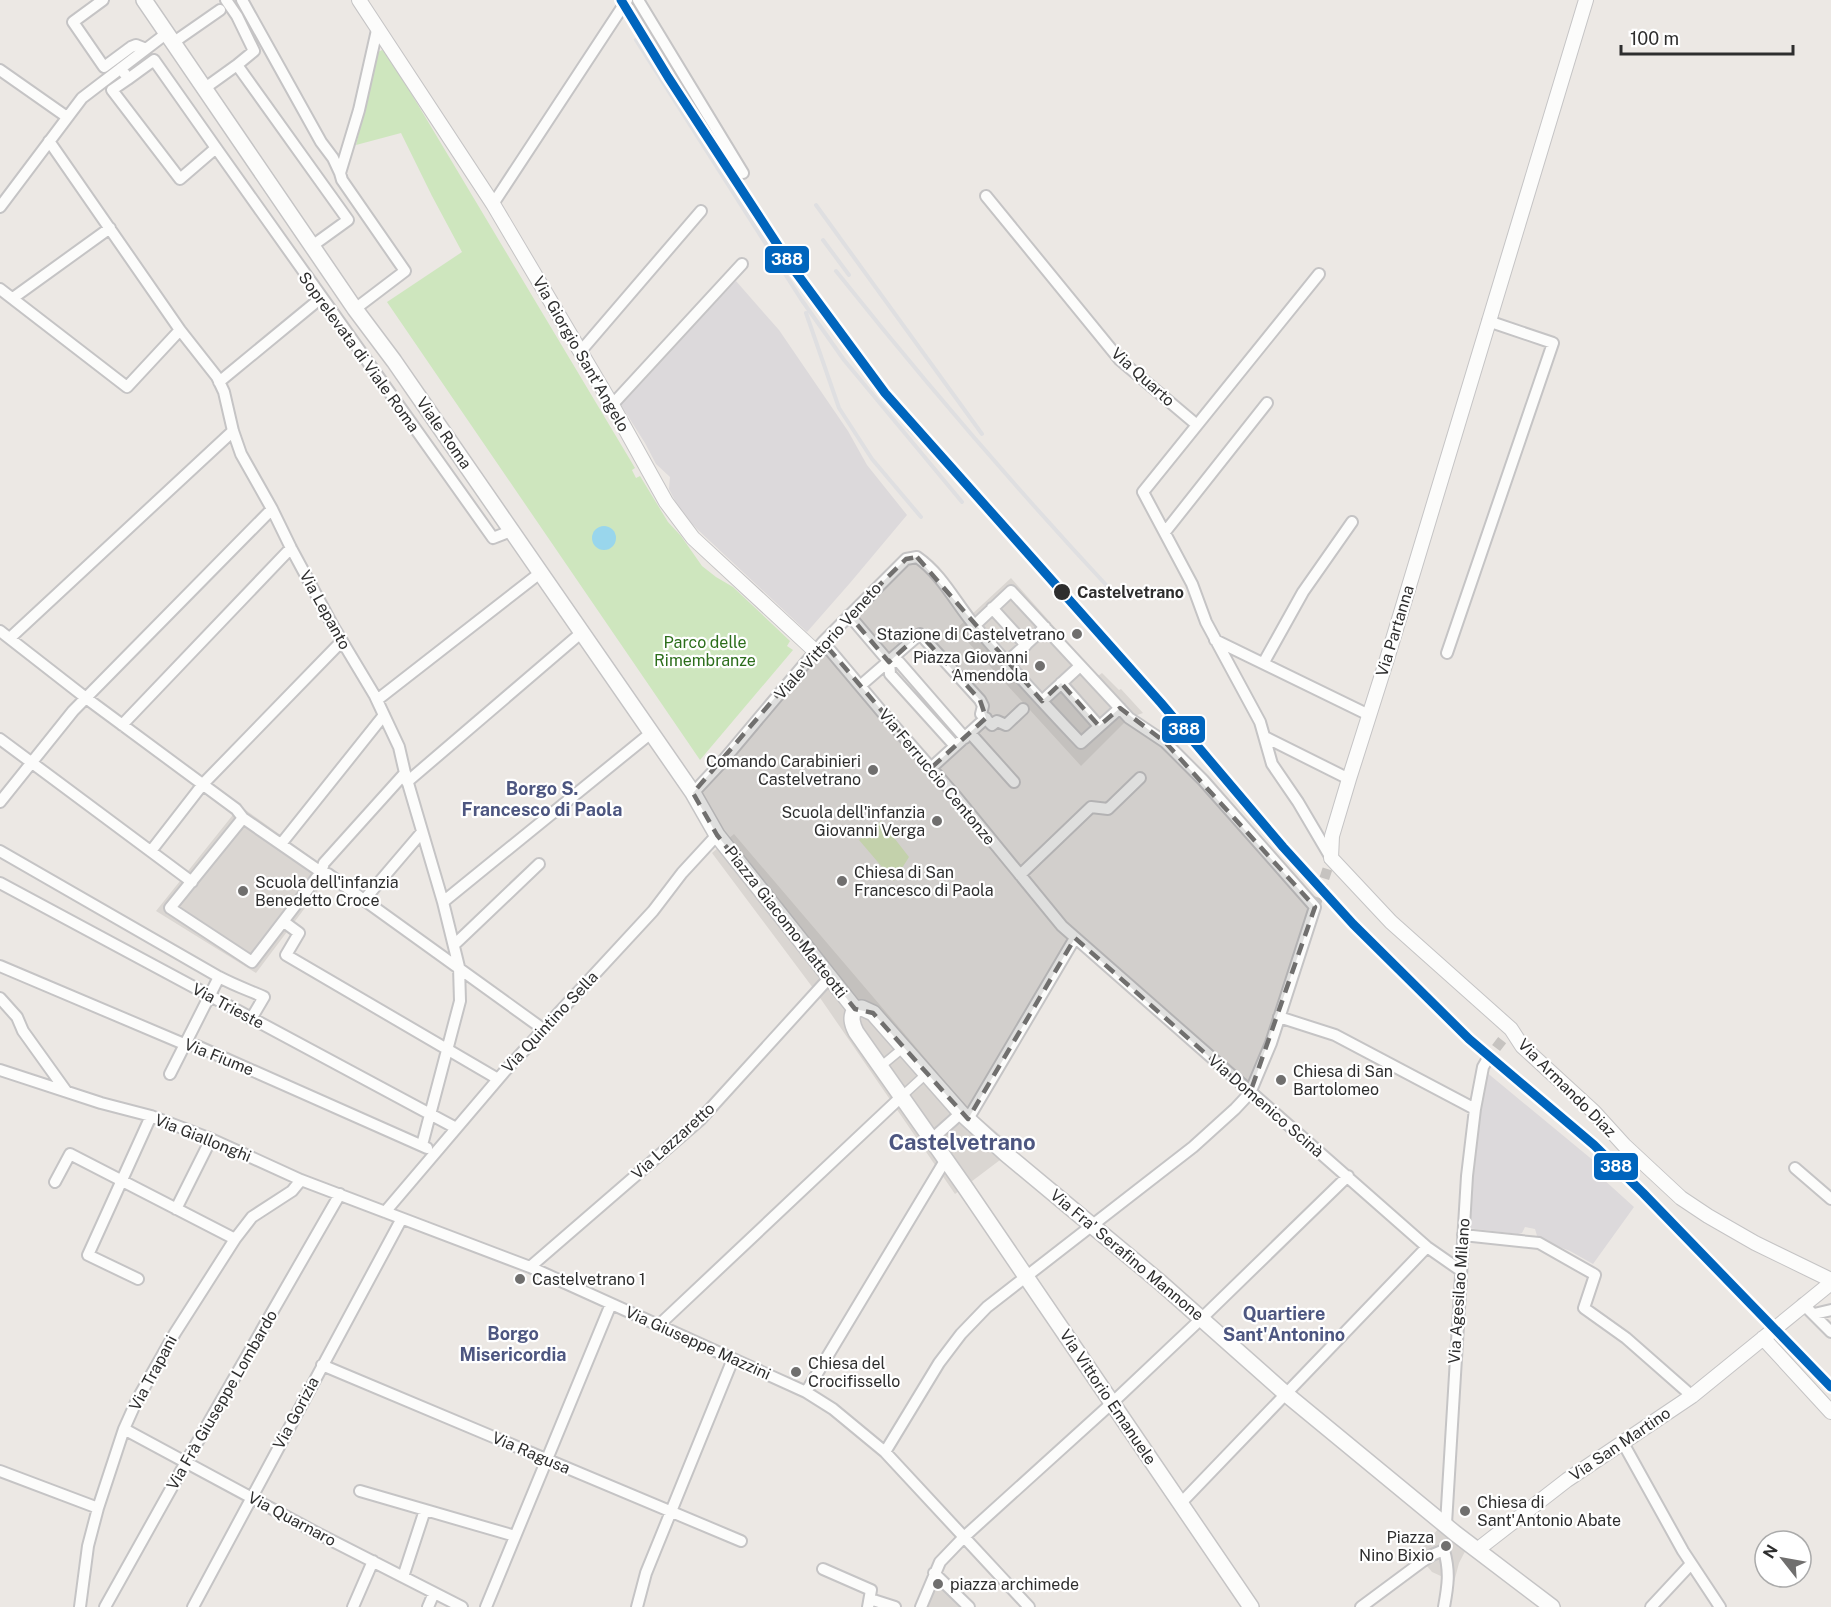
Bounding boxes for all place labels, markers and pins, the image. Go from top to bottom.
marker: Castelvetrano [1052,582,1072,602]
place label: Castelvetrano [1077,583,1184,602]
place label: Stazione di Castelvetrano [876,625,1065,644]
marker: Stazione di Castelvetrano [1070,627,1084,641]
place label: Piazza Giovanni Amendola [913,648,1028,685]
marker: Piazza Giovanni Amendola [1033,659,1047,673]
place label: Comando Carabinieri Castelvetrano [706,752,861,789]
marker: Comando Carabinieri Castelvetrano [866,763,880,777]
place label: Scuola dell'infanzia Giovanni Verga [781,803,925,840]
marker: Scuola dell'infanzia Giovanni Verga [930,814,944,828]
place label: Chiesa di San Francesco di Paola [854,863,994,900]
place label: Scuola dell'infanzia Benedetto Croce [255,873,399,910]
marker: Chiesa di San Francesco di Paola [835,874,849,888]
marker: Scuola dell'infanzia Benedetto Croce [236,884,250,898]
place label: Chiesa di San Bartolomeo [1293,1062,1393,1099]
marker: Chiesa di San Bartolomeo [1274,1073,1288,1087]
place label: Castelvetrano 1 [532,1270,645,1289]
marker: Castelvetrano 1 [513,1272,527,1286]
place label: Chiesa del Crocifissello [808,1354,900,1391]
marker: Chiesa del Crocifissello [789,1365,803,1379]
place label: Chiesa di Sant'Antonio Abate [1477,1493,1621,1530]
marker: Chiesa di Sant'Antonio Abate [1458,1504,1472,1518]
place label: Piazza Nino Bixio [1359,1528,1434,1565]
marker: Piazza Nino Bixio [1439,1539,1453,1553]
place label: piazza archimede [950,1575,1079,1594]
marker: piazza archimede [931,1577,945,1591]

